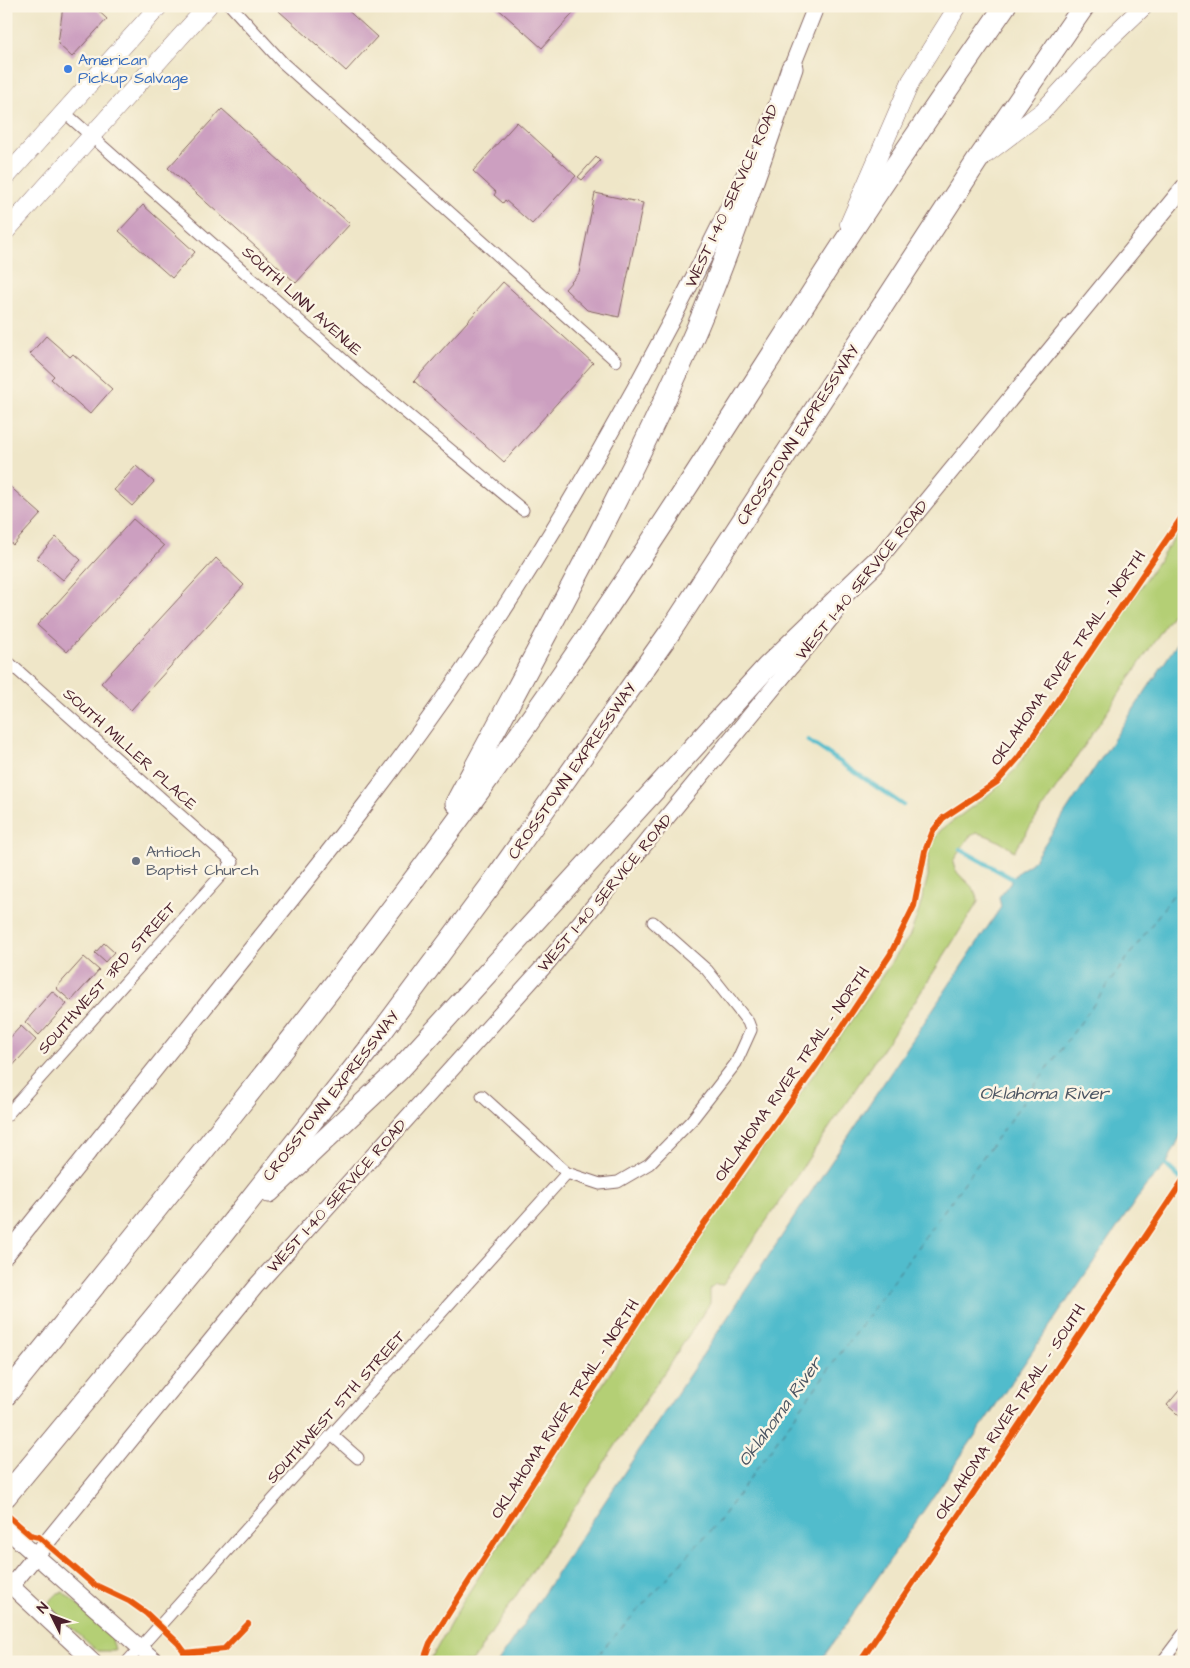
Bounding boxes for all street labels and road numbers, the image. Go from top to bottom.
street label: WEST I-40 SERVICE ROAD [680,101,784,291]
street label: SOUTH LINN AVENUE [237,241,367,361]
street label: CROSSTOWN EXPRESSWAY [731,340,865,529]
street label: WEST I-40 SERVICE ROAD [791,496,933,664]
street label: OKLAHOMA RIVER TRAIL - NORTH [985,546,1151,770]
street label: CROSSTOWN EXPRESSWAY [503,678,642,864]
street label: SOUTH MILLER PLACE [58,683,202,816]
street label: WEST I-40 SERVICE ROAD [532,810,678,976]
street label: SOUTHWEST 3RD STREET [33,897,181,1059]
street label: OKLAHOMA RIVER TRAIL - NORTH [709,962,875,1186]
street label: CROSSTOWN EXPRESSWAY [257,1006,405,1186]
street label: WEST I-40 SERVICE ROAD [262,1115,412,1277]
street label: OKLAHOMA RIVER TRAIL - NORTH [486,1295,645,1523]
street label: OKLAHOMA RIVER TRAIL - SOUTH [929,1300,1091,1524]
street label: SOUTHWEST 5TH STREET [261,1326,411,1488]

